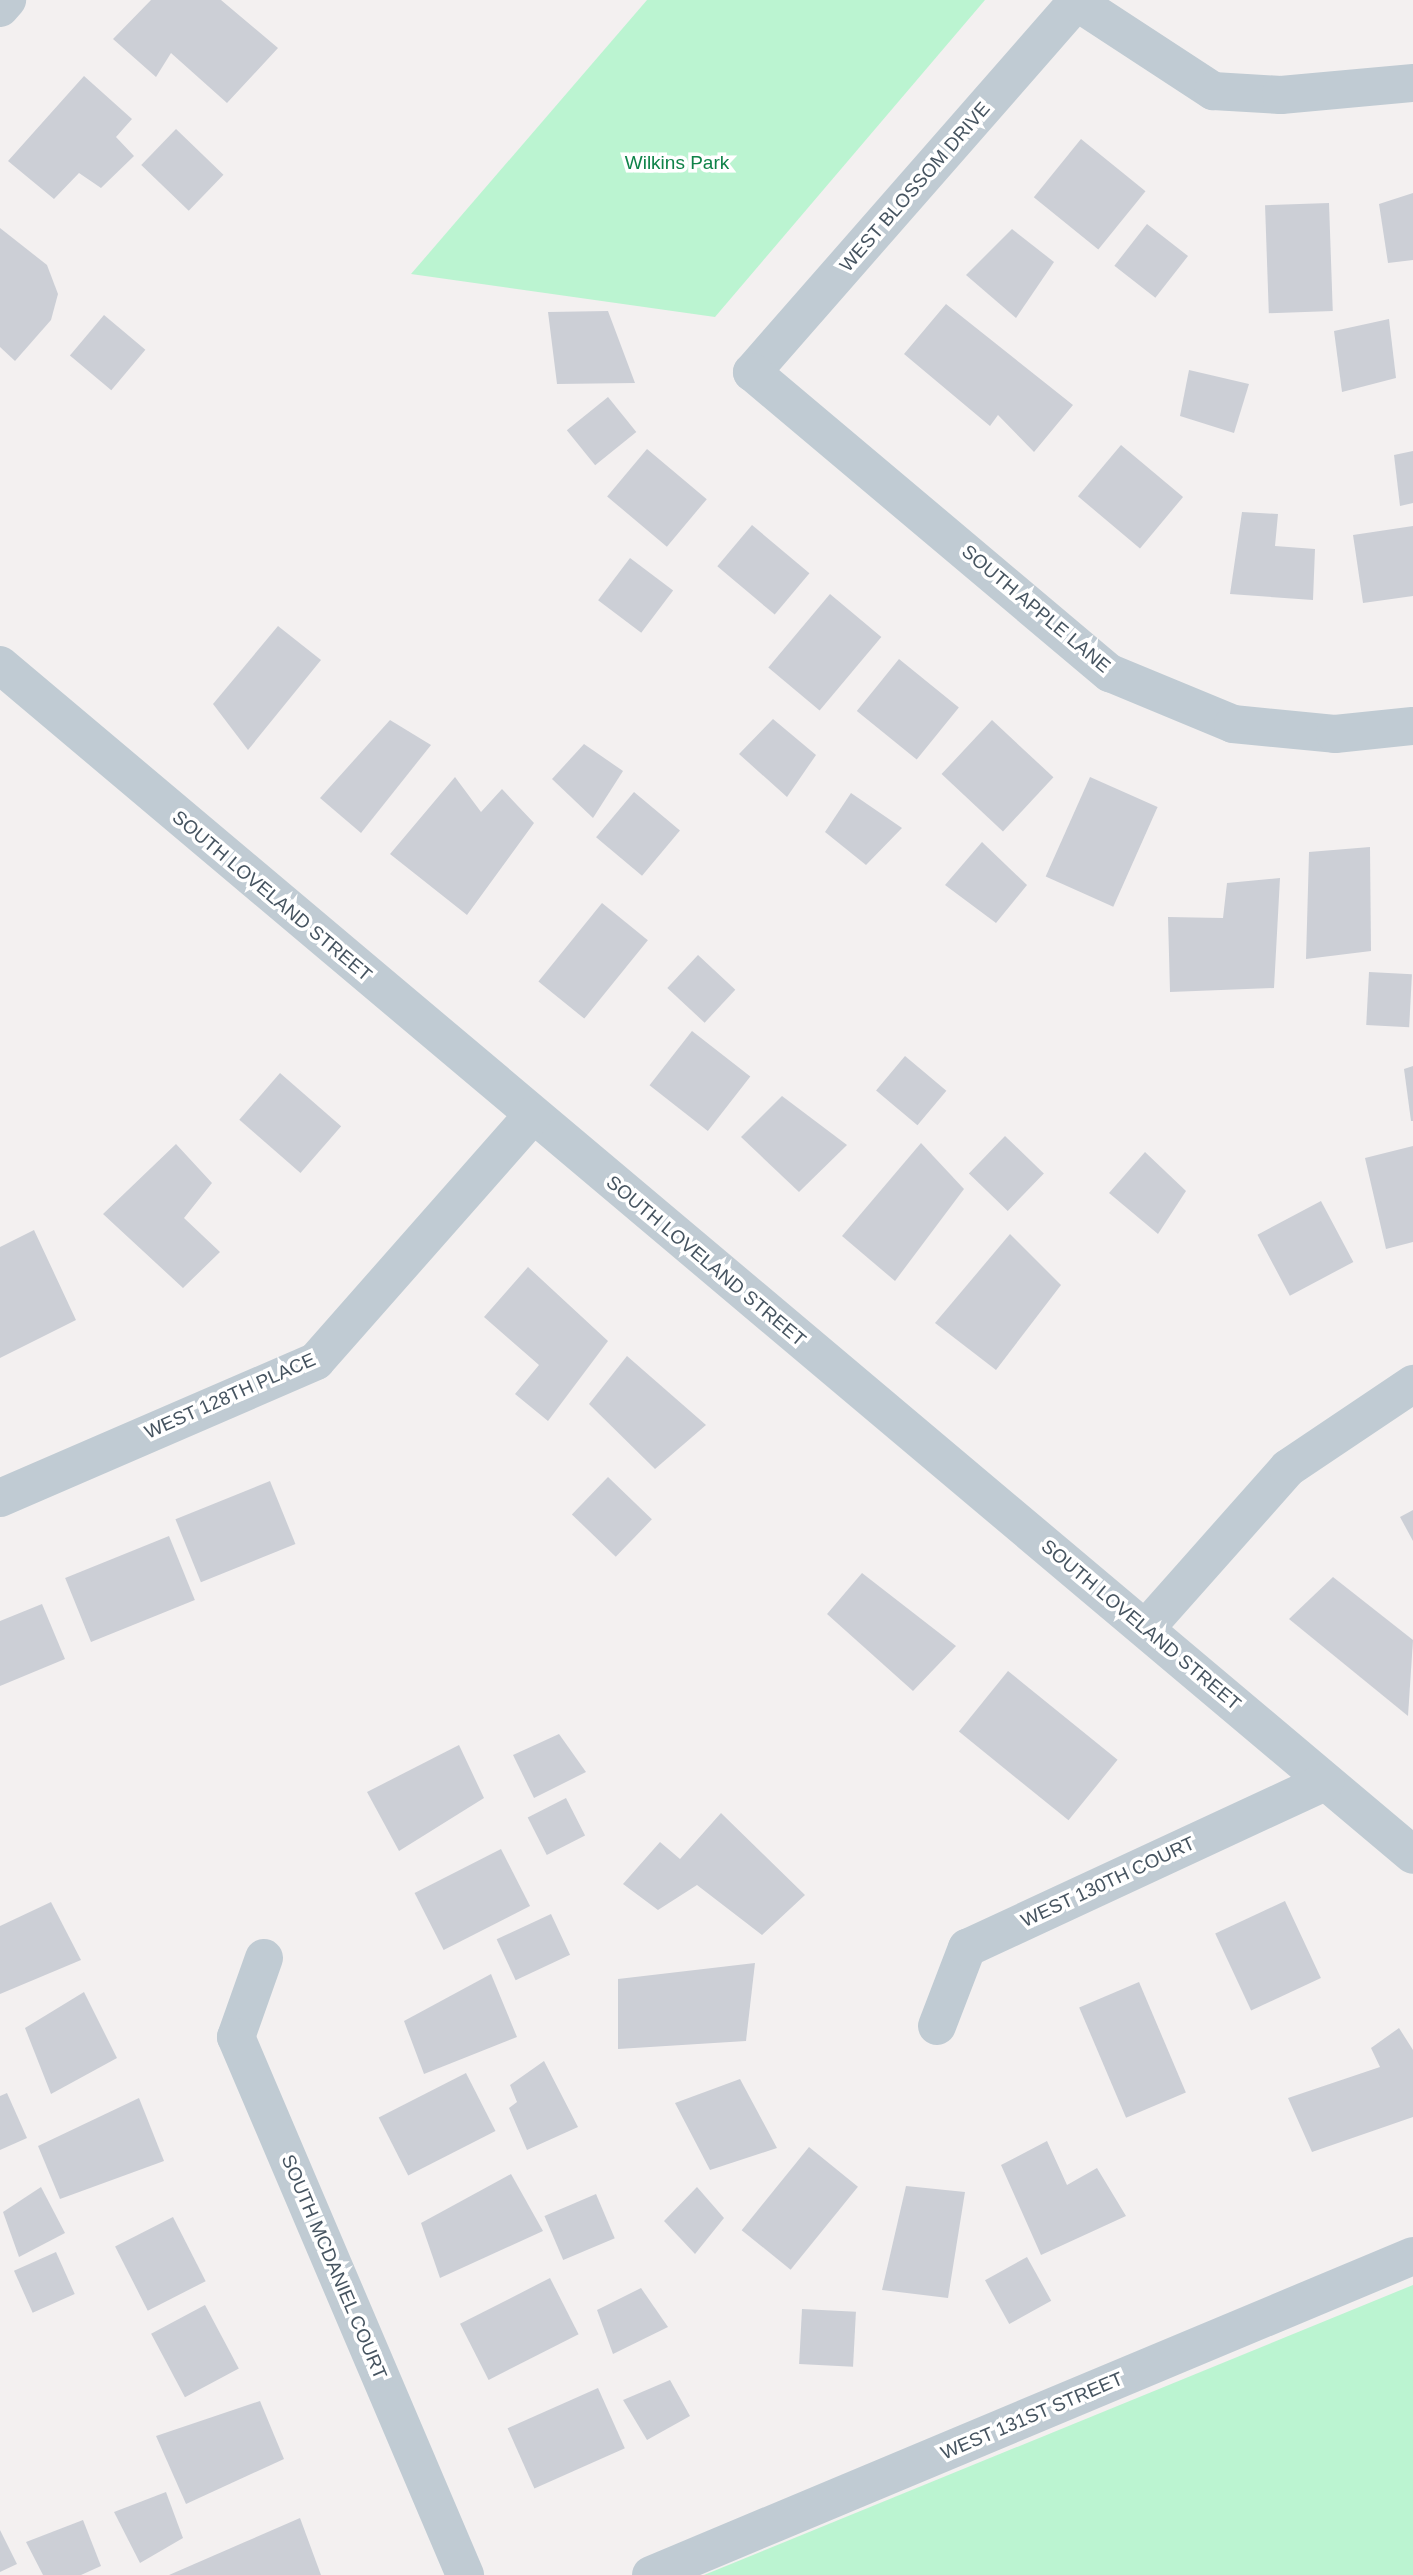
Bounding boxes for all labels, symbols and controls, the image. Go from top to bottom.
street label: WEST BLOSSOM DRIVE [835,97,995,277]
park label: Wilkins Park [625,152,729,174]
street label: SOUTH APPLE LANE [957,540,1115,678]
street label: SOUTH LOVELAND STREET [168,806,376,986]
street label: SOUTH LOVELAND STREET [602,1171,810,1351]
street label: WEST 128TH PLACE [141,1348,319,1444]
street label: SOUTH LOVELAND STREET [1037,1535,1245,1715]
street label: WEST 130TH COURT [1017,1832,1199,1932]
street label: SOUTH MCDANIEL COURT [276,2151,392,2383]
street label: WEST 131ST STREET [937,2367,1127,2465]

